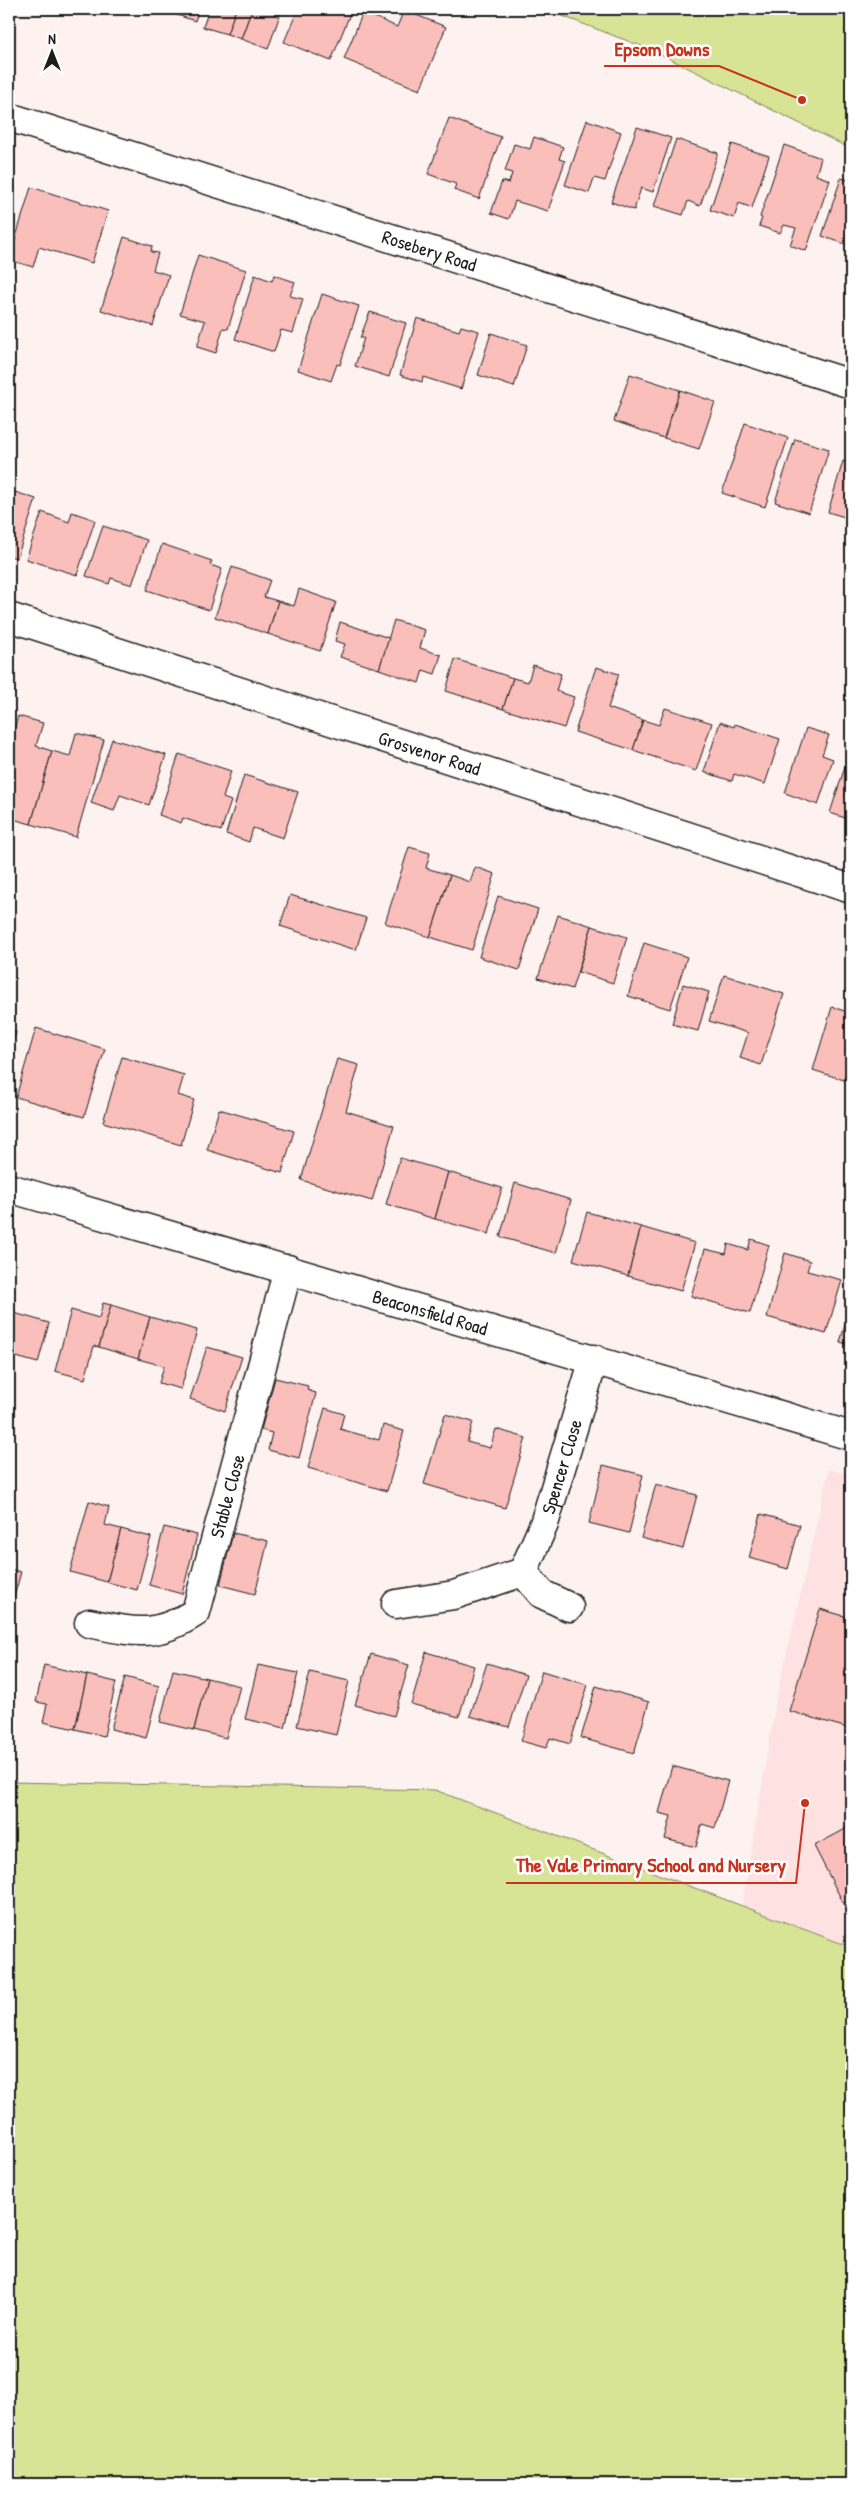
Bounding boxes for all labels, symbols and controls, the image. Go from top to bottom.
north arrow [28,28,78,78]
text: N [48,29,56,48]
callout: Epsom Downs [604,31,719,66]
text: Epsom Downs [615,35,710,63]
street label: Rosebery Road [379,223,480,278]
street label: Grosvenor Road [375,724,484,782]
street label: Beaconsfield Road [369,1283,491,1341]
street label: Spencer Close [535,1415,588,1517]
street label: Stable Close [204,1451,251,1541]
callout: The Vale Primary School and Nursery [506,1848,796,1883]
text: The Vale Primary School and Nursery [515,1851,787,1879]

